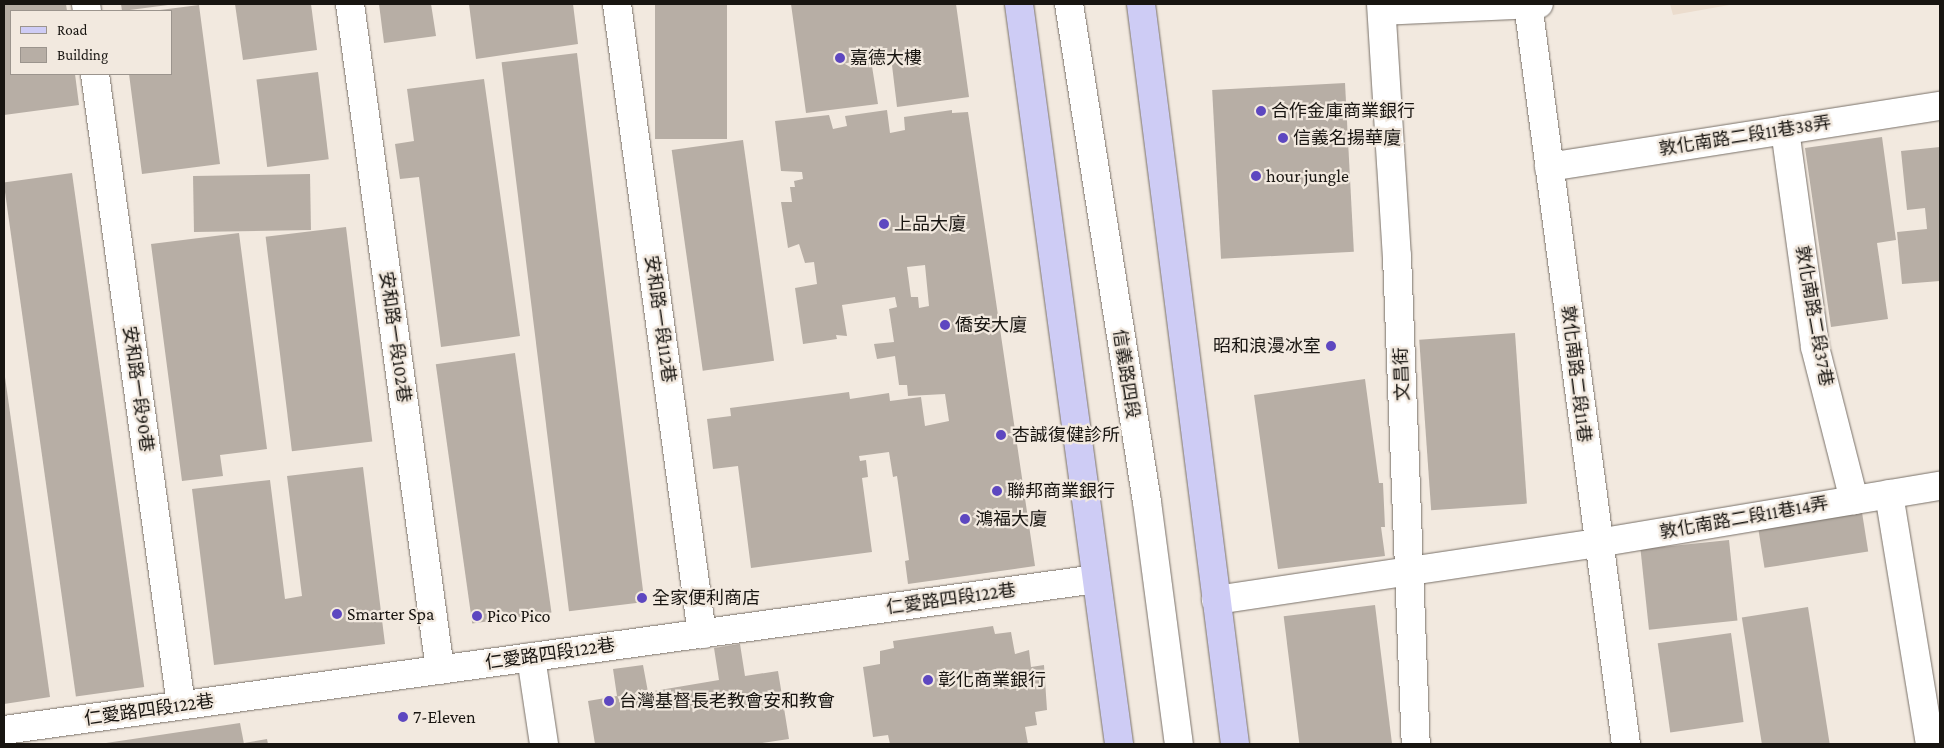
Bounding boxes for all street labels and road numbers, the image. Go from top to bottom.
street label: 敦化南路二段11巷38弄 [1657,112,1833,160]
street label: 敦化南路二段37巷 [1791,244,1837,388]
street label: 安和路一段112巷 [640,254,680,384]
street label: 安和路一段102巷 [375,270,415,404]
street label: 敦化南路二段11巷 [1557,304,1595,444]
street label: 安和路一段90巷 [118,324,158,454]
street label: 信義路四段 [1108,328,1144,420]
street label: 文昌街 [1390,347,1414,401]
street label: 敦化南路二段11巷14弄 [1658,493,1830,543]
street label: 仁愛路四段122巷 [885,579,1017,619]
street label: 仁愛路四段122巷 [484,634,616,674]
street label: 仁愛路四段122巷 [83,690,215,730]

